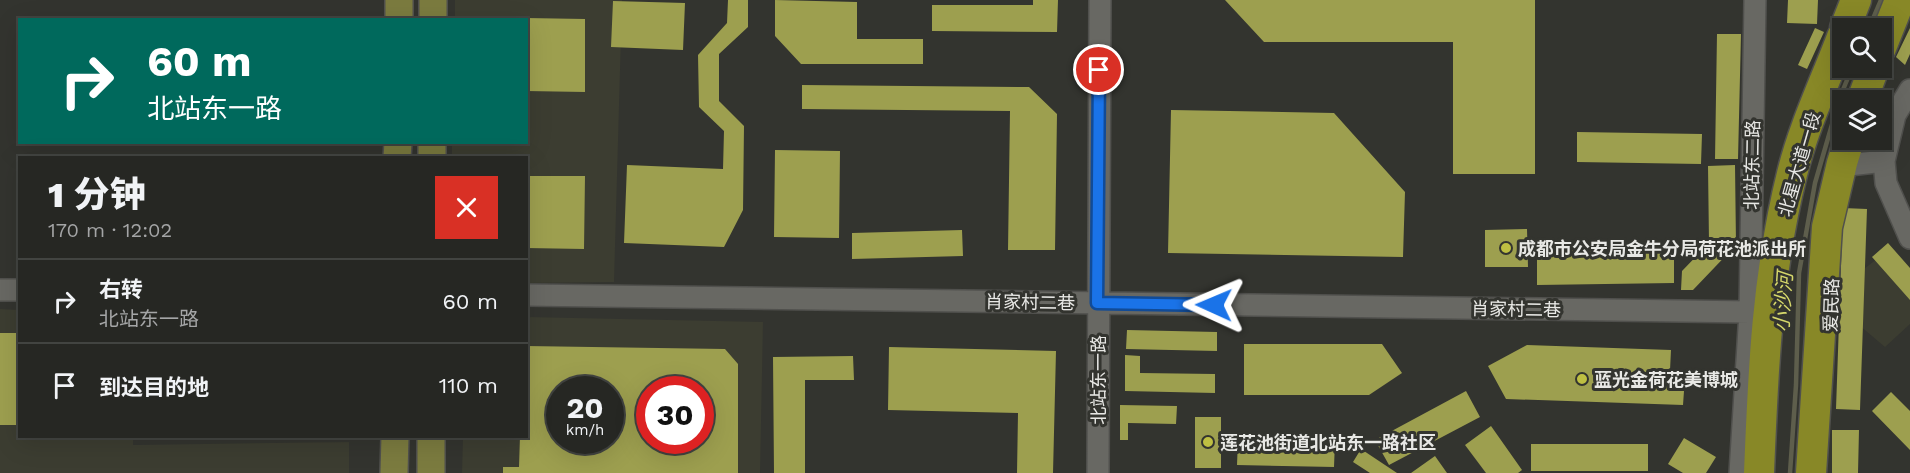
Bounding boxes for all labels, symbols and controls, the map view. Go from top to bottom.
map controls [1832,18,1892,150]
button: search [1832,18,1892,78]
text: 60 m [147,37,251,86]
icon: right [48,42,126,120]
pin [1073,44,1124,95]
icon: arrive [1082,53,1115,86]
button: layers [1832,90,1892,150]
text: 北站东一路 [147,93,282,125]
street label: 北星大道一段 [1774,109,1824,219]
street label: 北站东二路 [1741,120,1763,210]
text: 1 分钟 [48,174,146,216]
button: close [435,176,498,239]
text: 170 m · 12:02 [48,218,172,242]
place label: 成都市公安局金牛分局荷花池派出所 [1518,238,1806,259]
marker: 成都市公安局金牛分局荷花池派出所 [1499,241,1513,255]
water label: 小沙河 [1769,267,1797,333]
position arrow [1182,273,1246,337]
text: 右转 [99,277,143,302]
street label: 爱民路 [1820,278,1842,332]
icon: right [48,285,81,318]
text: 60 m [442,289,498,314]
street label: 肖家村二巷 [985,291,1075,313]
street label: 肖家村二巷 [1471,298,1561,320]
text: 北站东一路 [99,307,199,331]
street label: 北站东一路 [1088,335,1109,425]
icon: arrive [48,369,81,402]
place label: 蓝光金荷花美博城 [1594,369,1738,390]
marker: 蓝光金荷花美博城 [1575,372,1589,386]
text: 110 m [439,373,498,398]
text: 到达目的地 [99,375,209,400]
speed limit sign: 30 [636,376,714,454]
text: 20 [566,390,604,425]
text: km/h [566,421,604,439]
place label: 莲花池街道北站东一路社区 [1220,432,1436,453]
marker: 莲花池街道北站东一路社区 [1201,435,1215,449]

